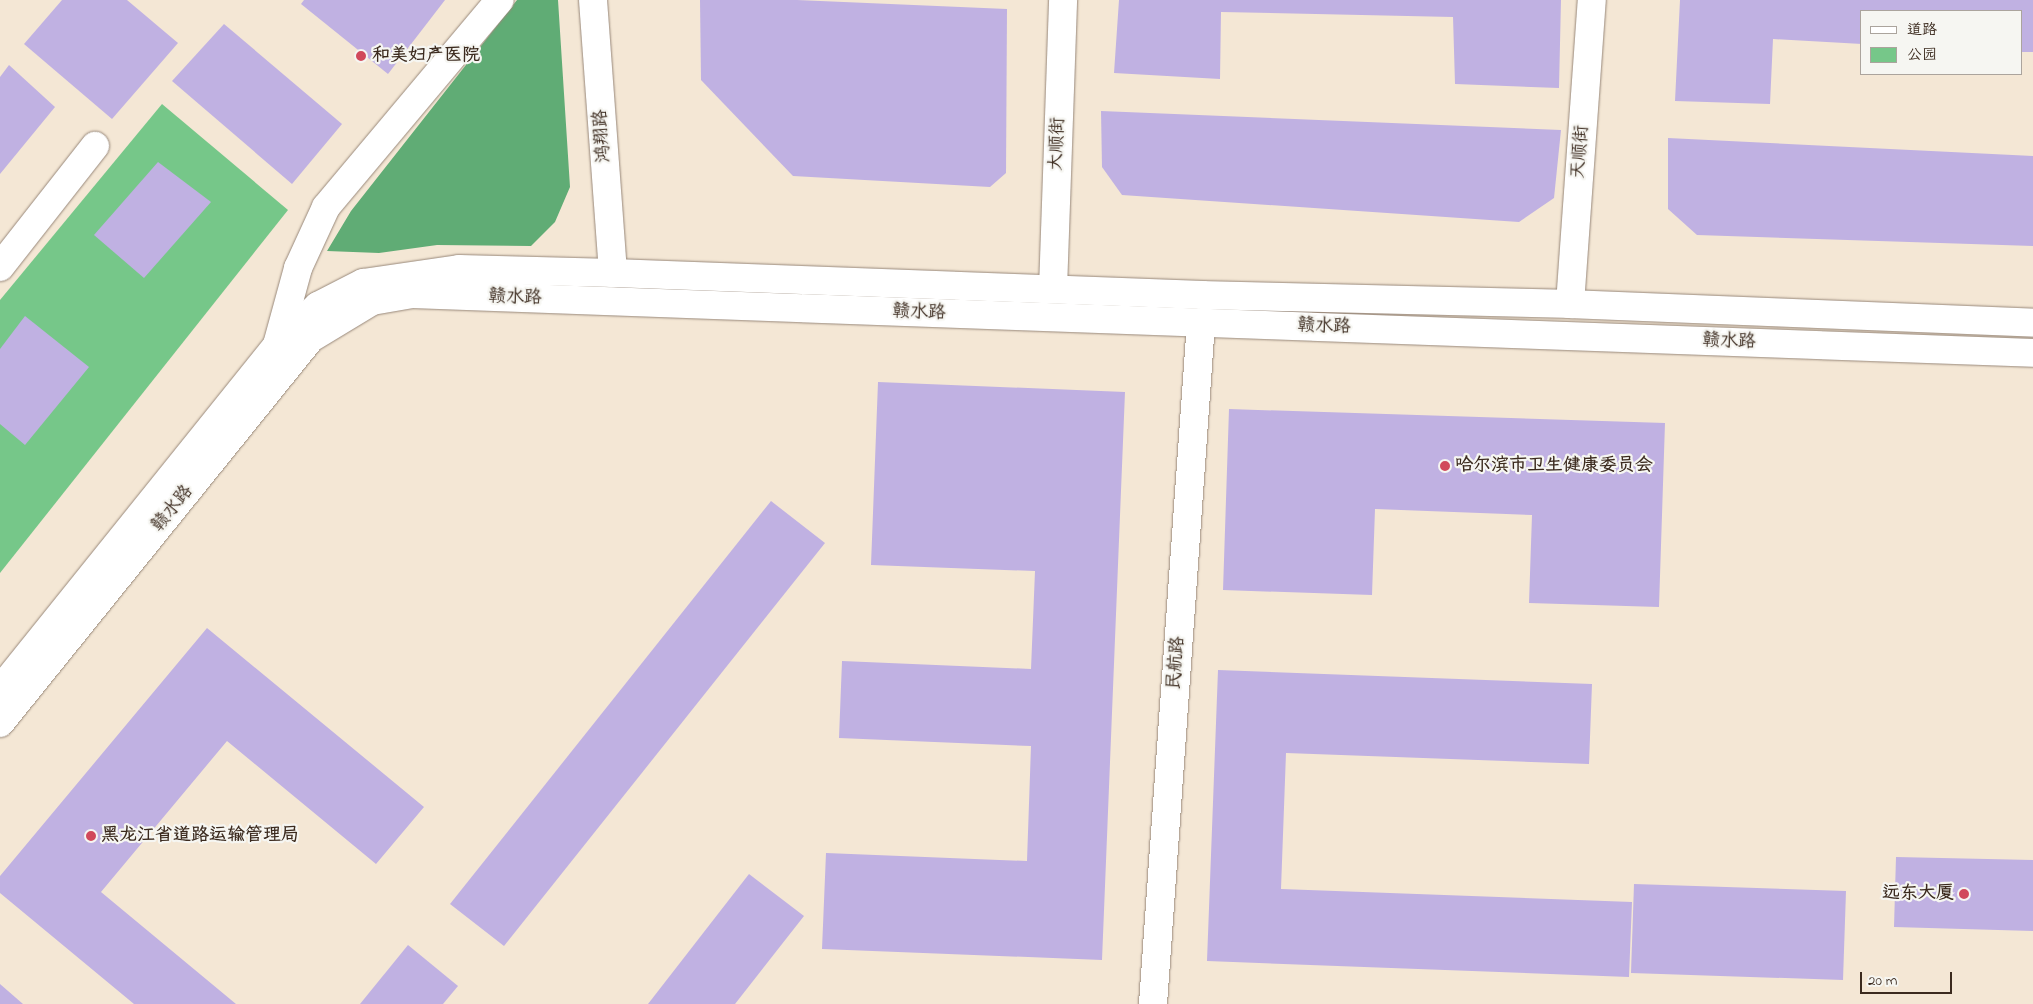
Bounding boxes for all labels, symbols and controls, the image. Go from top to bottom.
legend [1860,10,2023,75]
text: 道路 [1907,19,1937,41]
text: 公园 [1907,44,1937,66]
place label: 和美妇产医院 [372,45,480,67]
marker: 和美妇产医院 [354,49,368,63]
street label: 鸿翔路 [590,108,616,164]
street label: 大顺街 [1046,117,1070,171]
street label: 天顺街 [1568,124,1594,180]
street label: 赣水路 [488,286,542,310]
street label: 赣水路 [892,301,946,325]
street label: 赣水路 [1297,315,1351,339]
street label: 赣水路 [1702,330,1756,354]
place label: 哈尔滨市卫生健康委员会 [1455,455,1653,477]
marker: 哈尔滨市卫生健康委员会 [1439,460,1451,472]
street label: 赣水路 [148,481,198,537]
street label: 民航路 [1164,635,1190,691]
place label: 黑龙江省道路运输管理局 [101,825,299,847]
marker: 黑龙江省道路运输管理局 [85,830,97,842]
place label: 远东大厦 [1882,883,1954,905]
marker: 远东大厦 [1958,888,1970,900]
scale bar [1863,962,1956,994]
text: 20 m [1868,970,1897,992]

